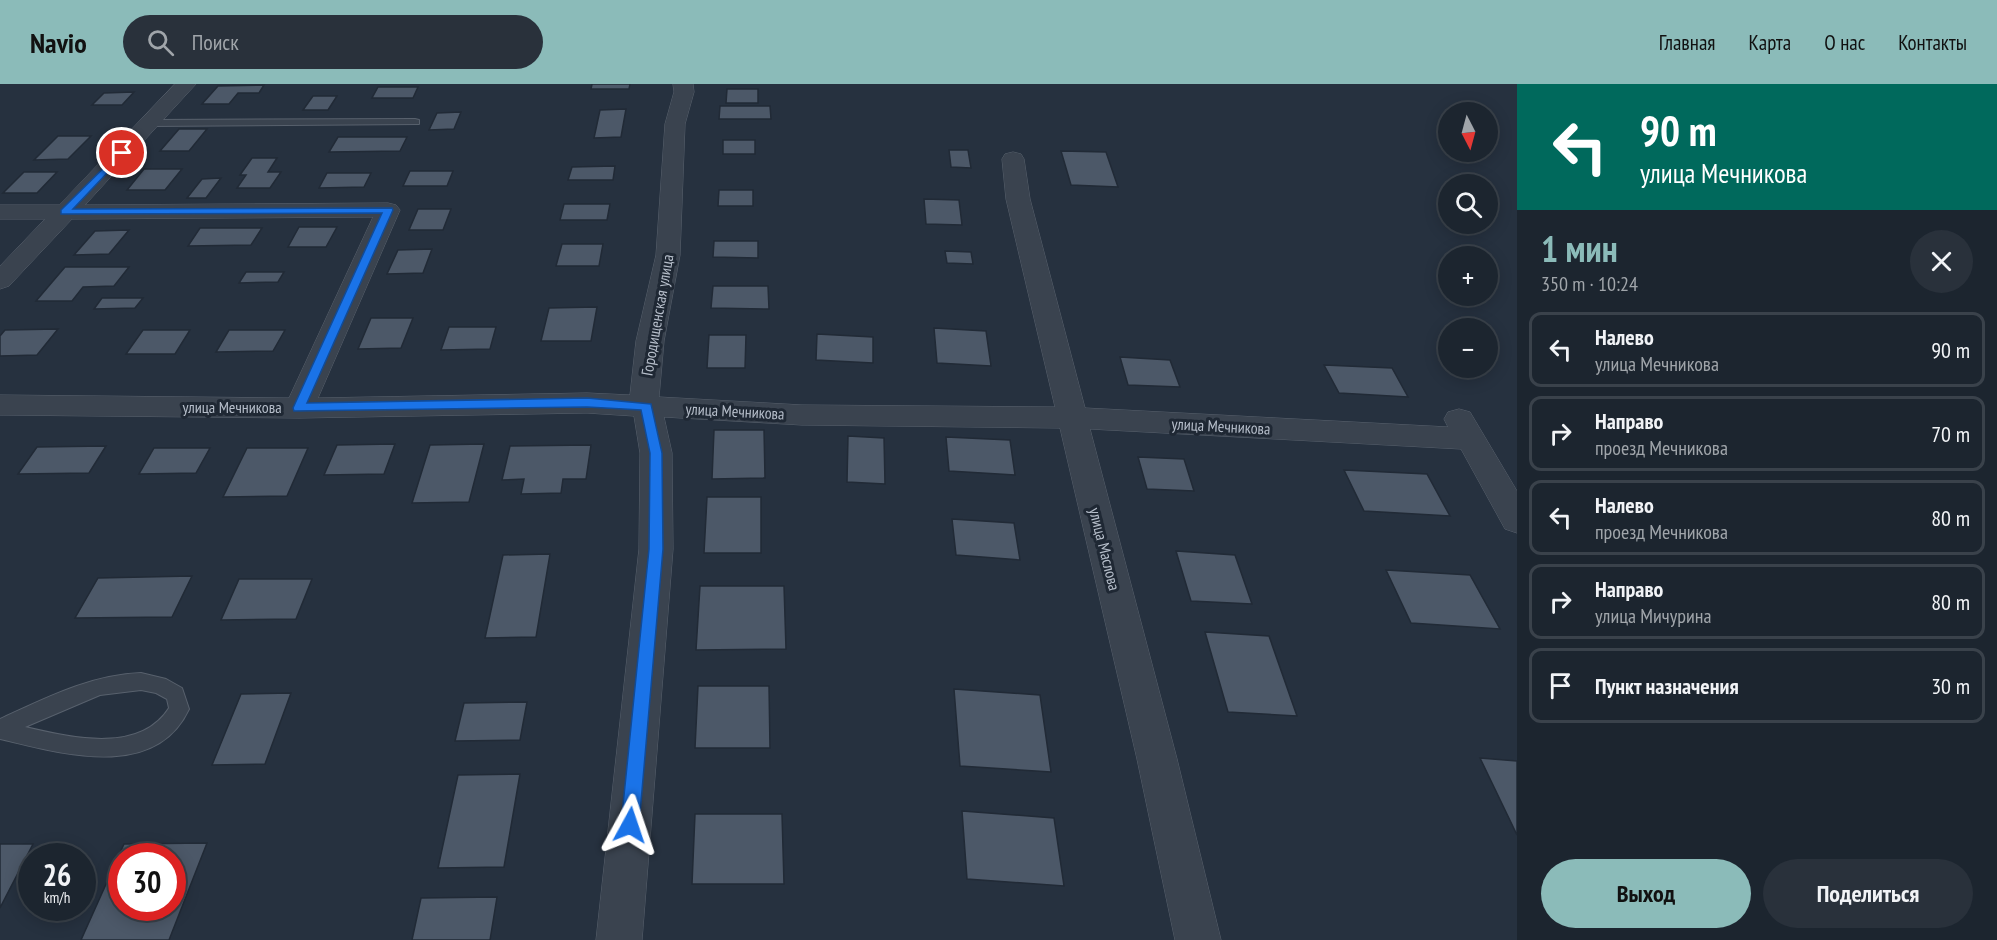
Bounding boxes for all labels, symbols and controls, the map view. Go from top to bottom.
search box [123,15,543,69]
text: Navio [30,24,87,61]
icon: search [144,26,177,59]
text: Поиск [192,28,239,56]
text: Главная [1659,29,1715,56]
text: Карта [1748,29,1791,56]
text: О нас [1824,29,1865,56]
text: Контакты [1898,29,1967,56]
north arrow [1438,102,1498,162]
map controls [1438,102,1498,378]
text: 90 m [1640,103,1717,158]
icon: left [1541,108,1619,186]
pin [96,127,147,178]
icon: arrive [105,136,138,169]
text: улица Мечникова [1640,156,1807,190]
button: search [1438,174,1498,234]
text: 1 мин [1541,225,1618,272]
button: close [1910,230,1973,293]
button: + [1438,246,1498,306]
street label: Городищенская улица [636,253,678,377]
text: 350 m · 10:24 [1541,271,1638,297]
button: − [1438,318,1498,378]
text: Налево [1595,323,1654,351]
icon: left [1544,333,1577,366]
text: 90 m [1931,336,1970,364]
text: улица Мечникова [1595,351,1719,377]
street label: улица Мечникова [182,397,282,417]
street label: улица Мечникова [685,398,785,424]
text: Направо [1595,407,1663,435]
street label: улица Мечникова [1171,413,1271,439]
icon: right [1544,417,1577,450]
text: 70 m [1931,420,1970,448]
text: проезд Мечникова [1595,435,1728,461]
text: Налево [1595,491,1654,519]
icon: left [1544,501,1577,534]
text: 80 m [1931,504,1970,532]
street label: улица Маслова [1085,505,1125,593]
text: проезд Мечникова [1595,519,1728,545]
text: Направо [1595,575,1663,603]
icon: right [1544,585,1577,618]
text: 80 m [1931,588,1970,616]
text: улица Мичурина [1595,603,1711,629]
icon: arrive [1544,669,1577,702]
text: Пункт назначения [1595,672,1739,700]
text: 30 m [1931,672,1970,700]
position arrow [598,793,662,857]
speed limit sign: 30 [108,843,186,921]
text: 26 [43,855,71,894]
button: Выход [1541,859,1751,928]
button: Поделиться [1763,859,1973,928]
text: km/h [44,888,70,907]

